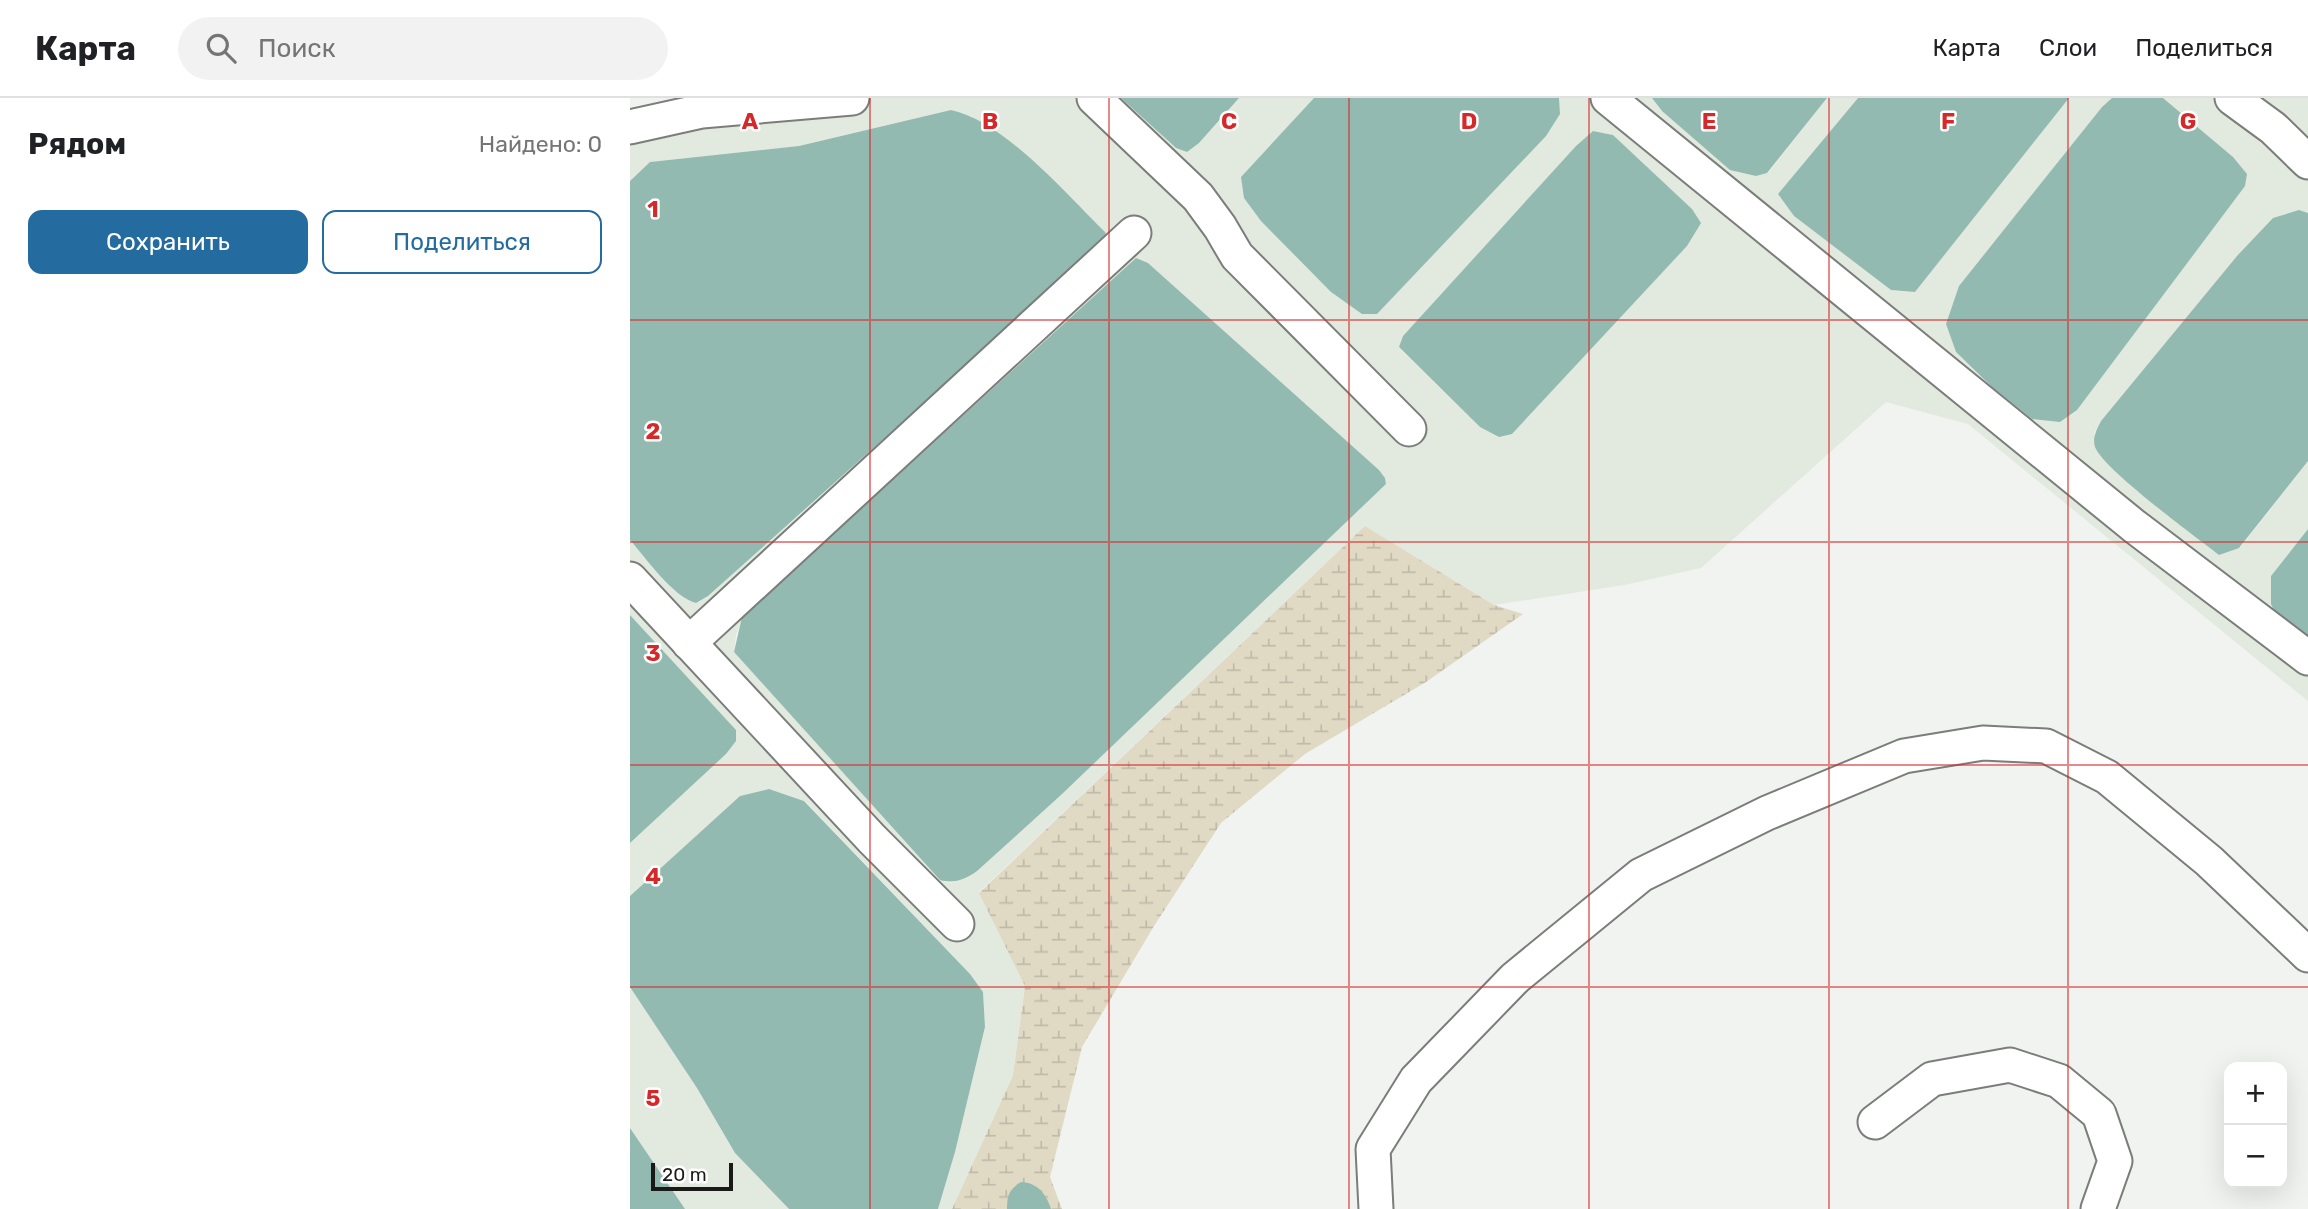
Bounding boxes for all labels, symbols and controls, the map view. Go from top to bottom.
search box [178,17,668,80]
text: Карта [35,29,136,68]
icon: search [202,29,240,67]
text: Поиск [258,33,336,64]
text: Карта [1932,34,2001,62]
text: Слои [2039,34,2097,62]
text: Поделиться [2135,34,2273,62]
text: A [742,107,759,135]
text: B [982,107,998,135]
text: C [1221,107,1237,135]
text: D [1461,107,1477,135]
text: E [1702,107,1716,135]
text: F [1941,107,1955,135]
text: G [2180,107,2196,135]
text: Рядом [28,126,126,162]
text: Найдено: 0 [479,130,602,158]
text: 1 [647,195,659,223]
button: Сохранить [28,210,308,274]
button: Поделиться [322,210,602,274]
text: 2 [646,417,660,445]
text: 3 [645,639,661,667]
text: 4 [645,862,661,890]
map controls [2224,1062,2287,1188]
button: + [2224,1062,2287,1125]
text: 5 [646,1084,661,1112]
button: − [2224,1125,2287,1188]
scale bar [651,1160,733,1192]
text: 20 m [662,1163,707,1186]

